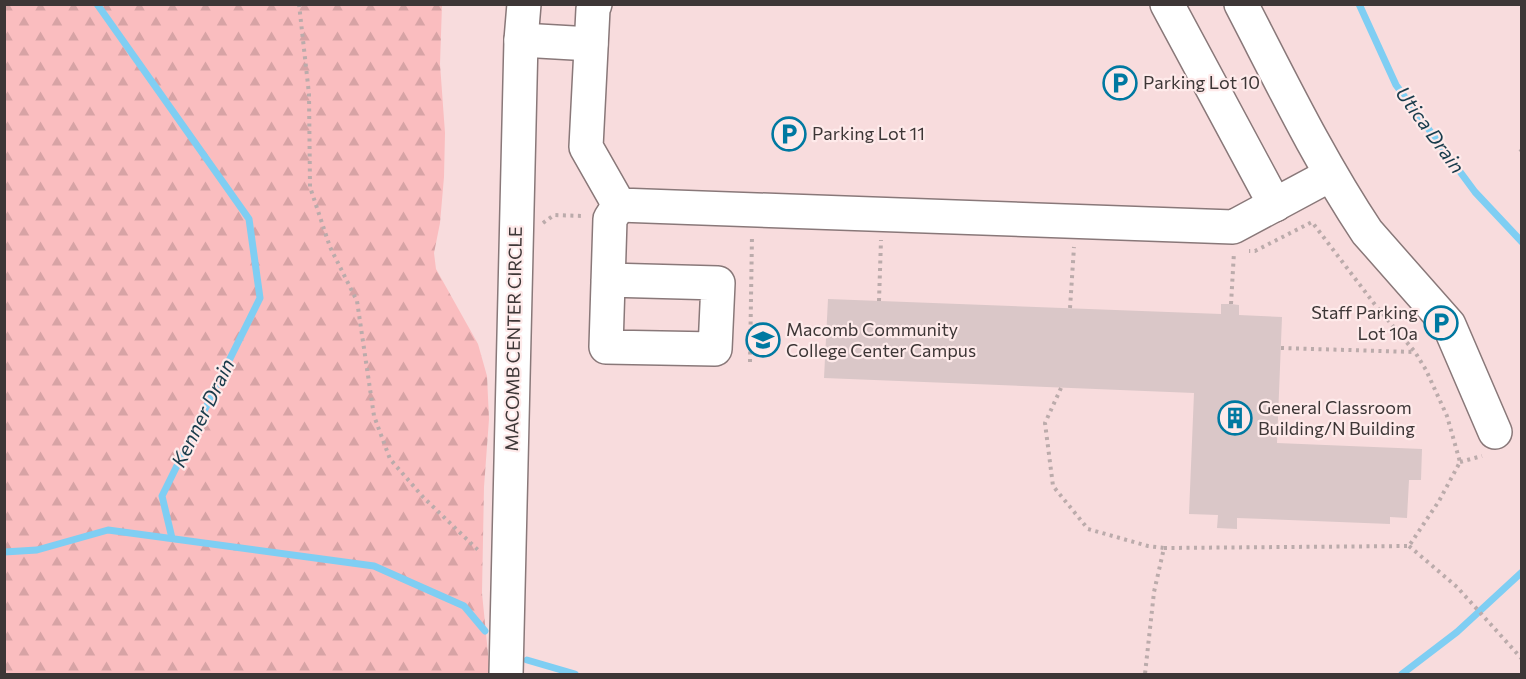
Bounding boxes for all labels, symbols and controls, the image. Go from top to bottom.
parking icon: Parking Lot 10 [1102,65,1138,101]
place label: Parking Lot 10 [1143,71,1260,93]
water label: Utica Drain [1391,81,1470,178]
parking icon: Parking Lot 11 [771,116,807,152]
place label: Parking Lot 11 [812,122,925,144]
street label: MACOMB CENTER CIRCLE [500,226,526,452]
place label: Staff Parking Lot 10a [1311,301,1418,344]
parking icon: Staff Parking Lot 10a [1423,305,1459,341]
place label: Macomb Community College Center Campus [786,318,976,361]
school or university icon: Macomb Community College Center Campus [745,322,781,358]
water label: Kenner Drain [165,354,239,471]
place label: General Classroom Building/N Building [1258,396,1415,439]
building icon: General Classroom Building/N Building [1217,400,1253,436]

